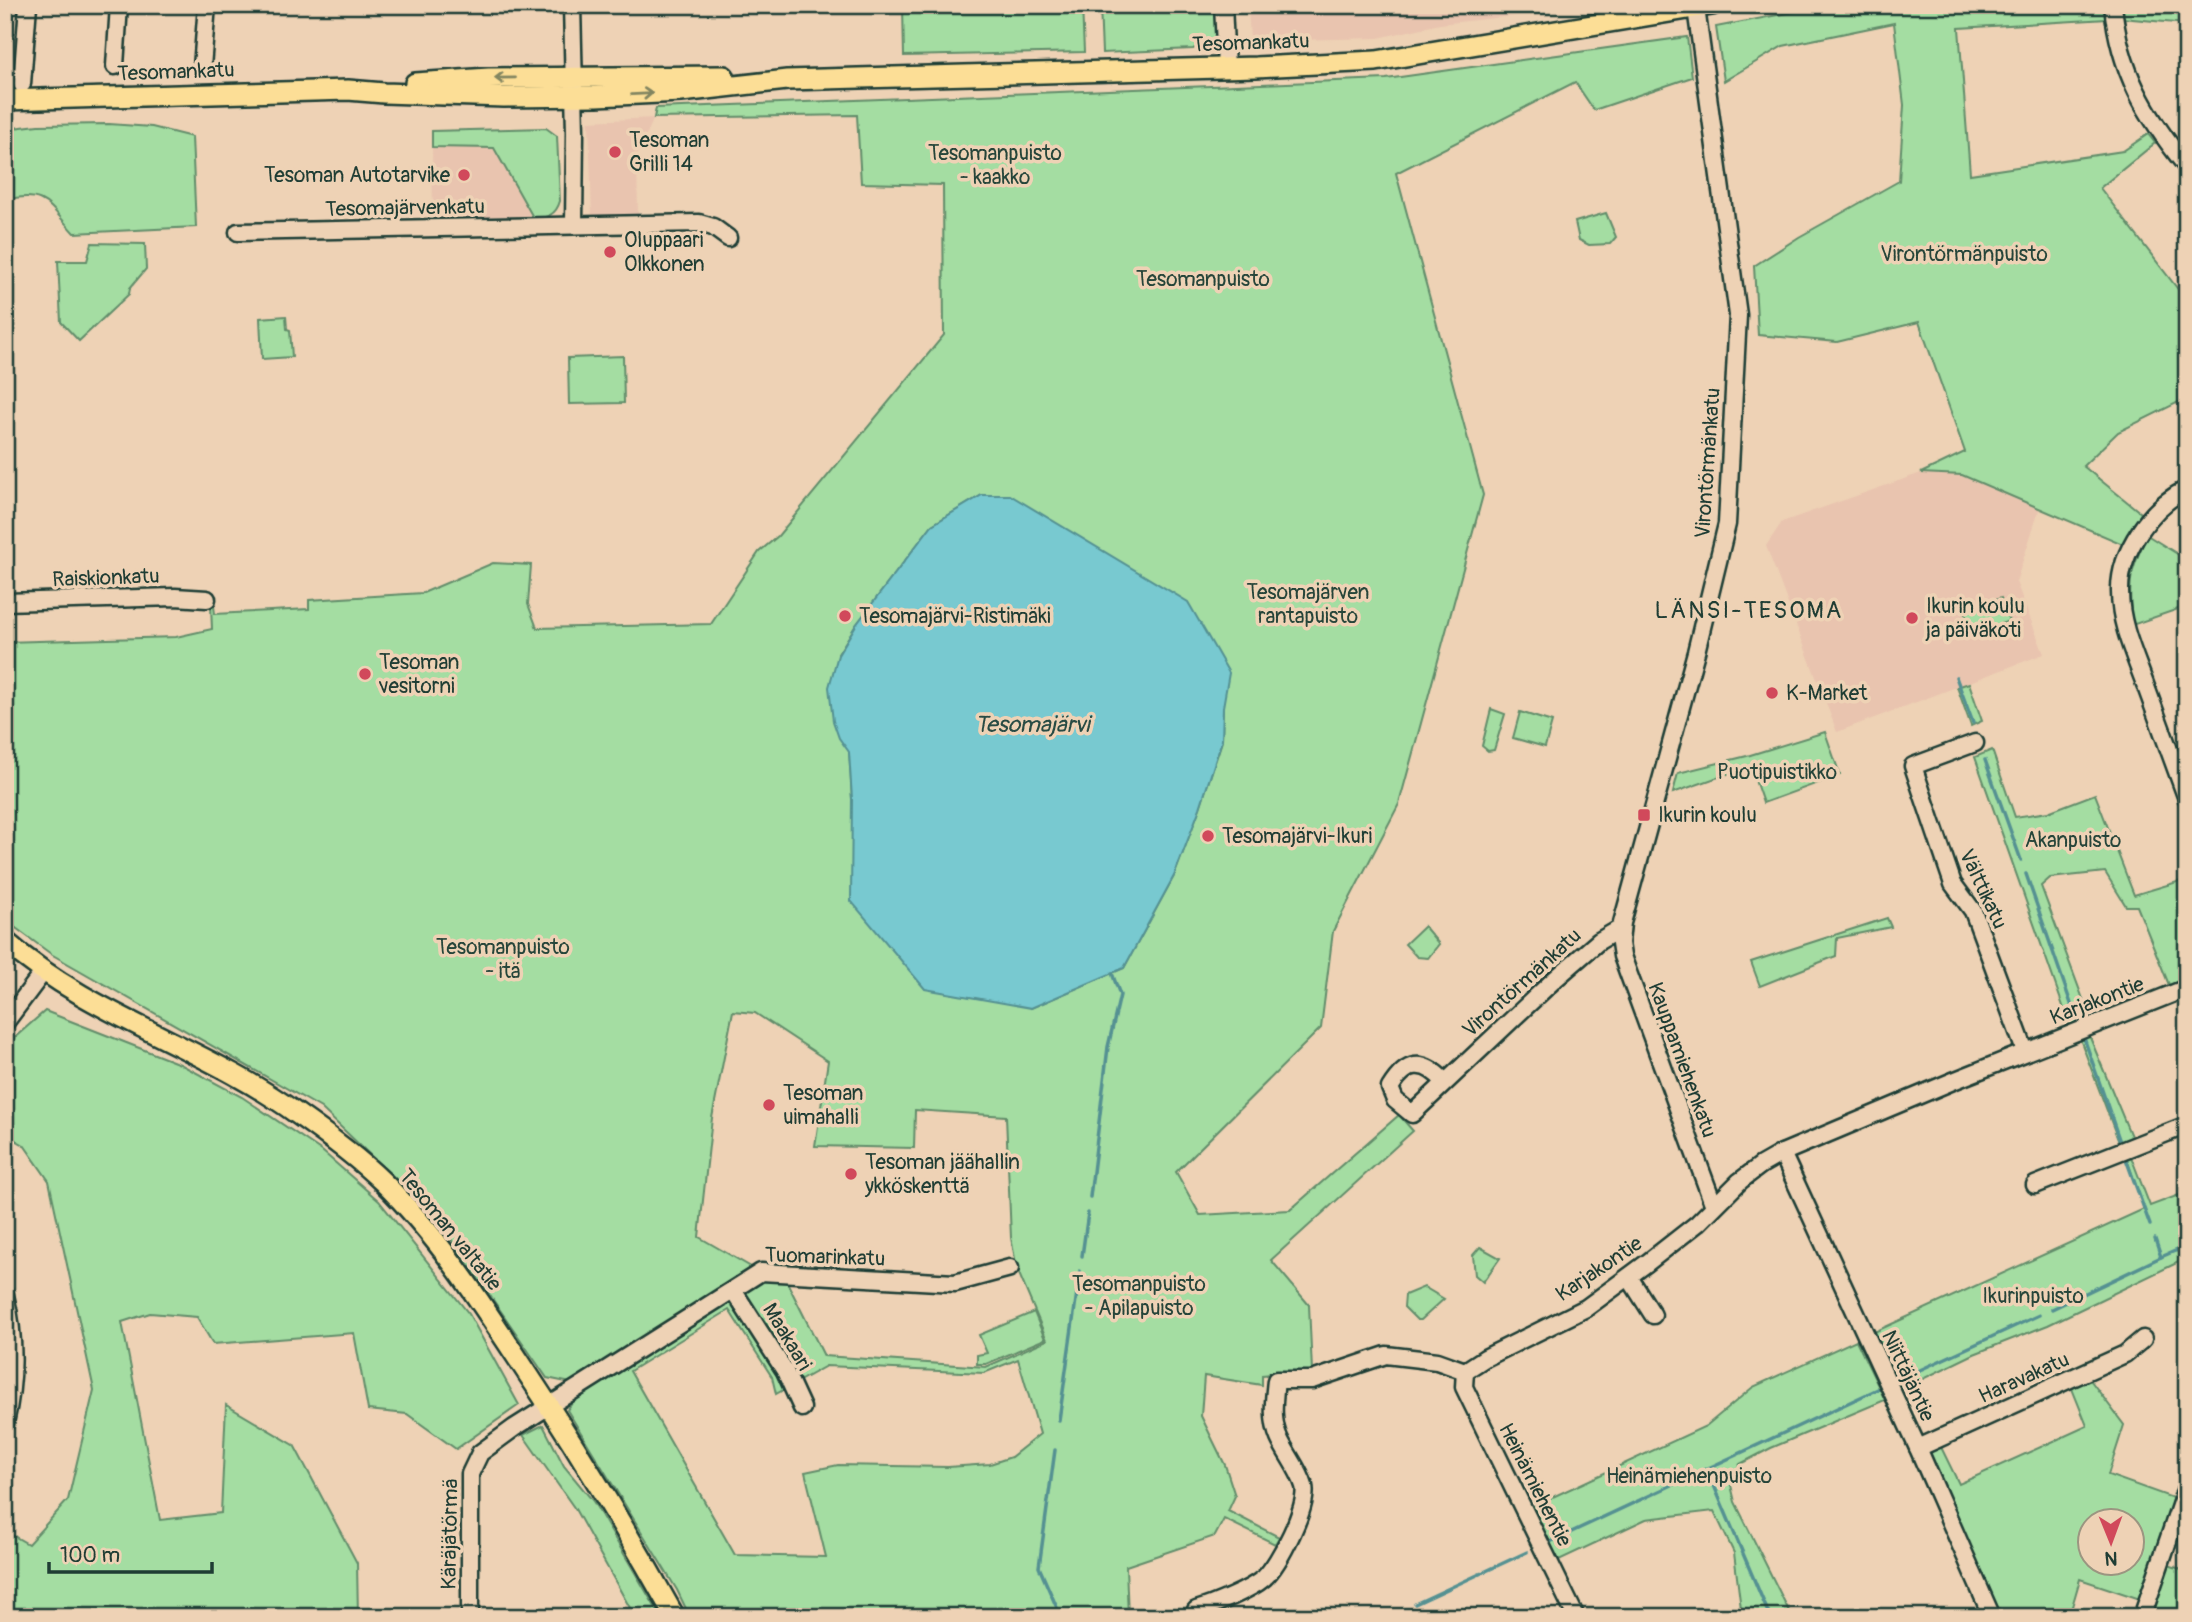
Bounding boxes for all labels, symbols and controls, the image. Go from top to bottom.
street label: Tesomankatu [1192,27,1310,59]
street label: Tesomankatu [117,56,235,88]
one-way arrow [494,71,517,85]
one-way arrow [630,88,653,101]
place label: Tesoman Grilli 14 [629,127,709,178]
park label: Tesomanpuisto - kaakko [928,140,1062,191]
marker: Tesoman Grilli 14 [607,144,623,160]
place label: Tesoman Autotarvike [264,162,451,189]
marker: Tesoman Autotarvike [456,167,472,183]
street label: Tesomajärvenkatu [325,193,485,223]
place label: Oluppaari Olkkonen [624,227,705,278]
park label: Virontörmänpuisto [1880,241,2048,268]
marker: Oluppaari Olkkonen [602,244,618,260]
park label: Tesomanpuisto [1136,266,1270,293]
street label: Virontörmänkatu [1689,387,1727,539]
street label: Raiskionkatu [52,563,160,593]
park label: Tesomajärven rantapuisto [1247,579,1369,630]
place label: Ikurin koulu ja päiväkoti [1925,593,2025,644]
district label: LÄNSI-TESOMA [1655,596,1843,625]
place label: Tesomajärvi-Ristimäki [859,603,1051,630]
marker: Tesomajärvi-Ristimäki [837,608,853,624]
marker: Ikurin koulu ja päiväkoti [1904,610,1920,626]
place label: Tesoman vesitorni [378,649,459,700]
marker: Tesoman vesitorni [357,666,373,682]
place label: K-Market [1786,680,1868,707]
marker: K-Market [1764,685,1780,701]
water label: Tesomajärvi [975,710,1093,739]
park label: Puotipuistikko [1717,759,1837,786]
place label: Ikurin koulu [1658,802,1757,829]
marker: Ikurin koulu [1636,807,1652,823]
place label: Tesomajärvi-Ikuri [1222,823,1372,850]
park label: Akanpuisto [2025,827,2121,854]
marker: Tesomajärvi-Ikuri [1200,828,1216,844]
street label: Välttikatu [1953,845,2013,933]
street label: Virontörmänkatu [1457,922,1587,1044]
park label: Tesomanpuisto - itä [436,934,570,985]
street label: Karjakontie [2046,971,2148,1031]
street label: Kauppamiehenkatu [1641,979,1723,1141]
place label: Tesoman uimahalli [783,1080,863,1131]
marker: Tesoman uimahalli [761,1097,777,1113]
place label: Tesoman jäähallin ykköskenttä [864,1149,1020,1200]
street label: Tesoman valtatie [393,1163,508,1297]
marker: Tesoman jäähallin ykköskenttä [843,1166,859,1182]
street label: Karjakontie [1551,1230,1648,1308]
street label: Tuomarinkatu [764,1241,886,1273]
park label: Tesomanpuisto - Apilapuisto [1072,1271,1206,1322]
park label: Ikurinpuisto [1982,1283,2084,1310]
street label: Maakaari [756,1298,818,1376]
street label: Niittäjäntie [1875,1326,1941,1427]
street label: Haravakatu [1974,1346,2074,1410]
street label: Heinämiehentie [1492,1419,1578,1552]
park label: Heinämiehenpuisto [1606,1463,1772,1490]
street label: Käräjätörmä [436,1478,464,1590]
north arrow [2076,1506,2146,1576]
scale bar [49,1531,212,1575]
text: 100 m [60,1542,120,1569]
text: N [2105,1546,2118,1570]

